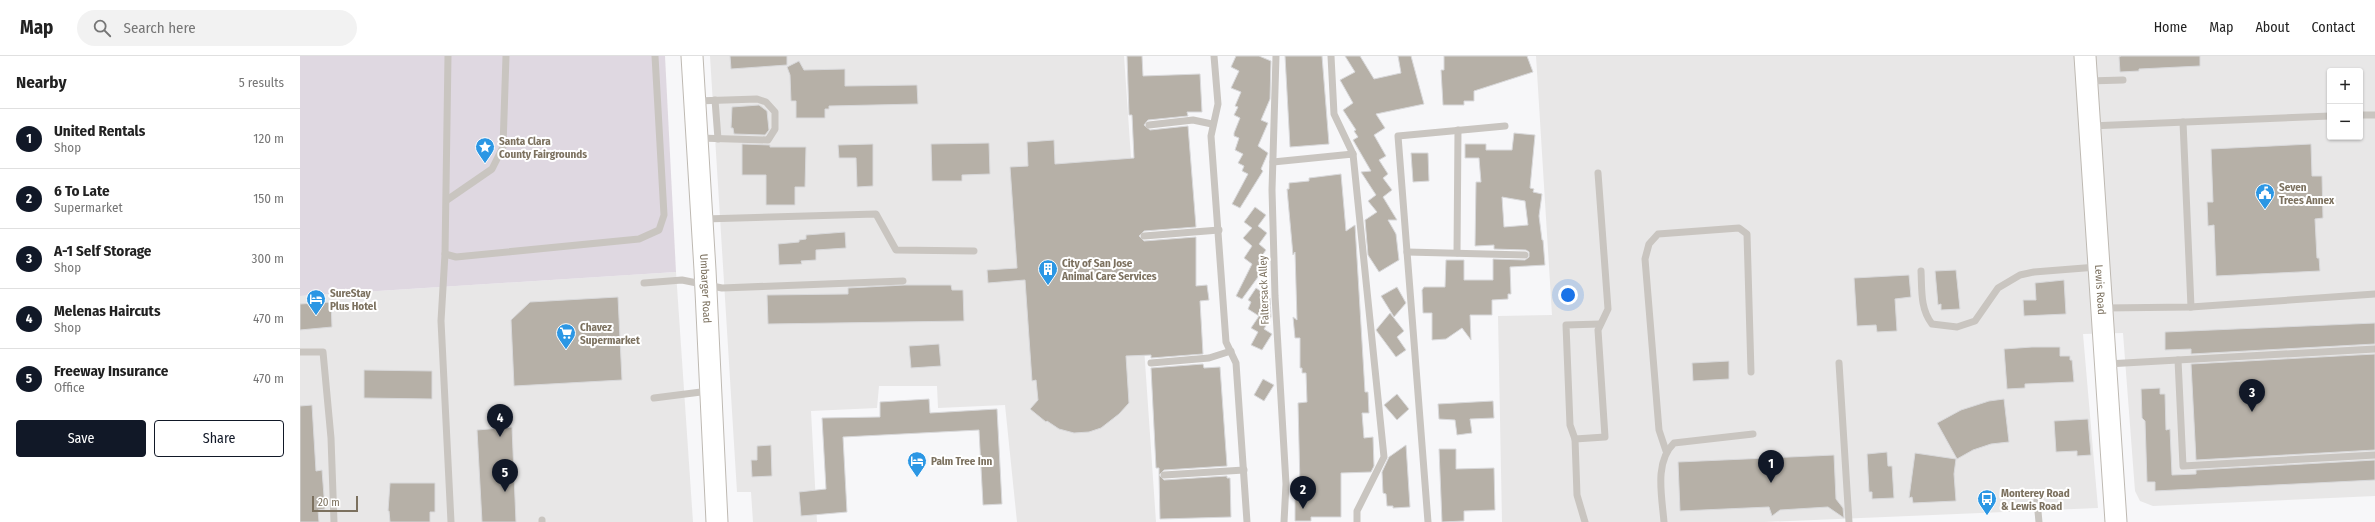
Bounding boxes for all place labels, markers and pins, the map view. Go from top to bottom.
place label: Santa Clara County Fairgrounds [499,135,587,161]
place icon: Santa Clara County Fairgrounds [474,136,496,164]
place label: Seven Trees Annex [2279,181,2335,207]
public building icon: Seven Trees Annex [2254,182,2276,210]
place label: City of San Jose Animal Care Services [1061,257,1157,283]
building icon: City of San Jose Animal Care Services [1037,258,1059,286]
place label: SureStay Plus Hotel [330,287,377,313]
hotel icon: SureStay Plus Hotel [305,288,327,316]
place label: Chavez Supermarket [580,321,640,347]
supermarket icon: Chavez Supermarket [555,322,577,350]
pin: 3 [2239,379,2265,412]
pin: 4 [487,404,513,437]
hotel icon: Palm Tree Inn [906,450,928,478]
pin: 1 [1758,450,1784,483]
place label: Palm Tree Inn [931,455,992,468]
pin: 5 [492,459,518,492]
pin: 2 [1290,476,1316,509]
place label: Monterey Road & Lewis Road [2001,487,2070,513]
bus stop icon: Monterey Road & Lewis Road [1976,488,1998,516]

